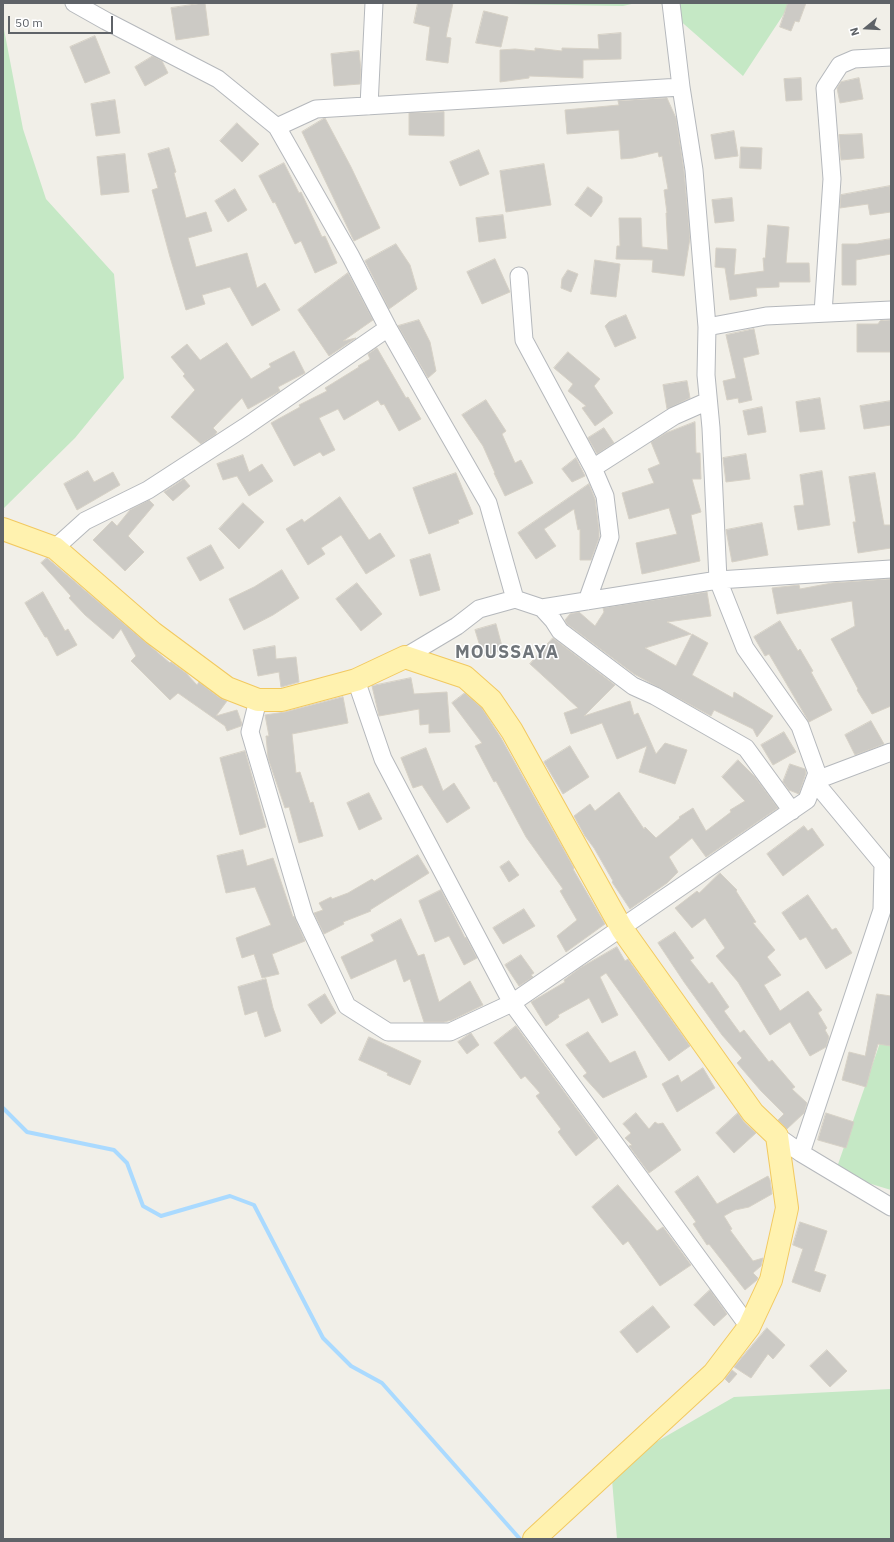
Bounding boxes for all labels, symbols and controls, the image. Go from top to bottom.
scale bar [10,8,115,34]
north arrow [846,8,886,48]
text: 50 m [15,15,43,30]
text: N [847,26,862,38]
district label: MOUSSAYA [455,642,559,664]

